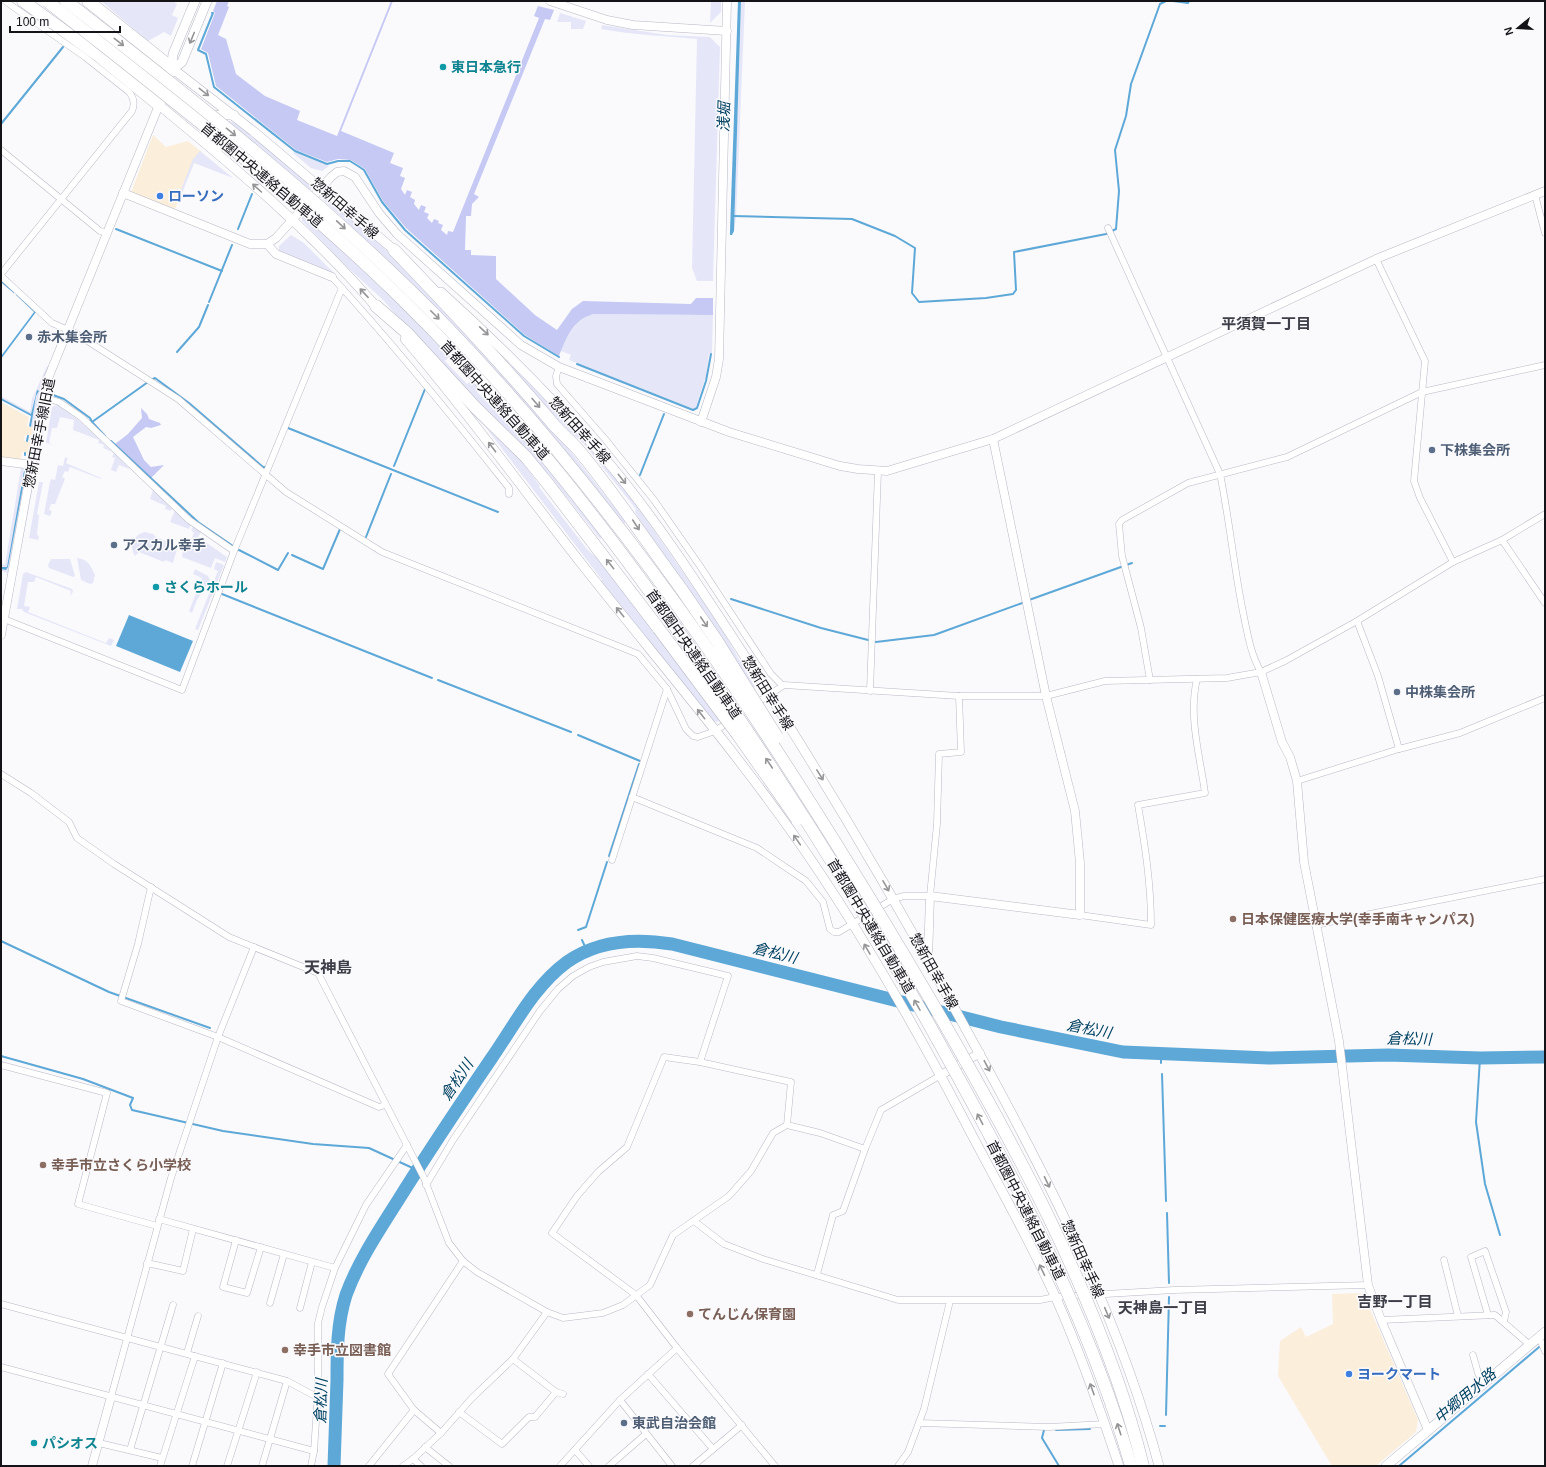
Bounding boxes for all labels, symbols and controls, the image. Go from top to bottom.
scale bar [10,8,120,34]
north arrow [1498,8,1538,48]
text: 100 m [16,15,49,29]
text: N [1502,25,1515,37]
one-way arrow [187,31,195,43]
one-way arrow [114,38,125,46]
place label: 東日本急行 [451,59,521,75]
marker: 東日本急行 [438,62,448,72]
one-way arrow [199,88,210,96]
water label: 浅堀 [714,100,733,132]
street label: 首都圏中央連絡自動車道 [198,119,326,231]
one-way arrow [226,128,237,137]
street label: 惣新田幸手線 [308,174,382,242]
one-way arrow [252,183,263,192]
place label: ローソン [168,188,224,204]
marker: ローソン [155,191,165,201]
one-way arrow [336,221,346,230]
one-way arrow [359,288,369,298]
one-way arrow [430,310,440,320]
district label: 平須賀一丁目 [1221,315,1311,332]
one-way arrow [479,326,489,336]
place label: 赤木集会所 [37,329,107,345]
marker: 赤木集会所 [24,332,34,342]
street label: 首都圏中央連絡自動車道 [438,337,552,463]
street label: 惣新田幸手線旧道 [20,377,58,489]
street label: 惣新田幸手線 [546,393,614,467]
one-way arrow [531,398,540,409]
one-way arrow [487,441,496,452]
place label: 下株集会所 [1440,442,1510,458]
marker: 下株集会所 [1427,445,1437,455]
one-way arrow [617,473,626,484]
one-way arrow [633,519,641,531]
place label: アスカル幸手 [122,537,206,553]
marker: アスカル幸手 [109,540,119,550]
one-way arrow [606,559,614,570]
place label: さくらホール [164,579,248,595]
marker: さくらホール [151,582,161,592]
street label: 首都圏中央連絡自動車道 [643,586,745,722]
one-way arrow [616,607,625,618]
one-way arrow [700,616,708,627]
street label: 惣新田幸手線 [739,653,797,733]
place label: 中株集会所 [1405,684,1475,700]
marker: 中株集会所 [1392,687,1402,697]
one-way arrow [697,708,706,719]
one-way arrow [765,758,773,769]
one-way arrow [815,769,824,780]
one-way arrow [793,834,801,845]
street label: 首都圏中央連絡自動車道 [824,856,918,996]
one-way arrow [882,880,890,892]
place label: 日本保健医療大学(幸手南キャンパス) [1241,911,1474,927]
marker: 日本保健医療大学(幸手南キャンパス) [1228,914,1238,924]
street label: 惣新田幸手線 [907,930,961,1012]
water label: 倉松川 [751,939,801,967]
one-way arrow [863,943,871,955]
district label: 天神島 [304,958,352,976]
one-way arrow [913,999,921,1011]
water label: 倉松川 [1065,1016,1115,1042]
water label: 倉松川 [1386,1030,1434,1047]
water label: 倉松川 [437,1055,477,1103]
one-way arrow [984,1060,992,1072]
one-way arrow [976,1113,984,1125]
street label: 首都圏中央連絡自動車道 [984,1138,1068,1282]
place label: 幸手市立さくら小学校 [51,1157,191,1173]
marker: 幸手市立さくら小学校 [38,1160,48,1170]
one-way arrow [1044,1176,1051,1188]
street label: 惣新田幸手線 [1059,1217,1107,1301]
one-way arrow [1038,1264,1045,1276]
district label: 吉野一丁目 [1357,1293,1433,1310]
district label: 天神島一丁目 [1118,1299,1208,1316]
place label: てんじん保育園 [698,1306,796,1322]
one-way arrow [1104,1306,1112,1318]
marker: てんじん保育園 [685,1309,695,1319]
place label: 幸手市立図書館 [293,1342,391,1358]
marker: 幸手市立図書館 [280,1345,290,1355]
water label: 中郷用水路 [1430,1364,1500,1426]
place label: ヨークマート [1357,1366,1441,1382]
marker: ヨークマート [1344,1369,1354,1379]
water label: 倉松川 [311,1376,330,1424]
one-way arrow [1088,1384,1096,1396]
place label: 東武自治会館 [632,1415,716,1431]
marker: 東武自治会館 [619,1418,629,1428]
one-way arrow [1115,1422,1122,1435]
place label: パシオス [42,1435,98,1451]
marker: パシオス [29,1438,39,1448]

